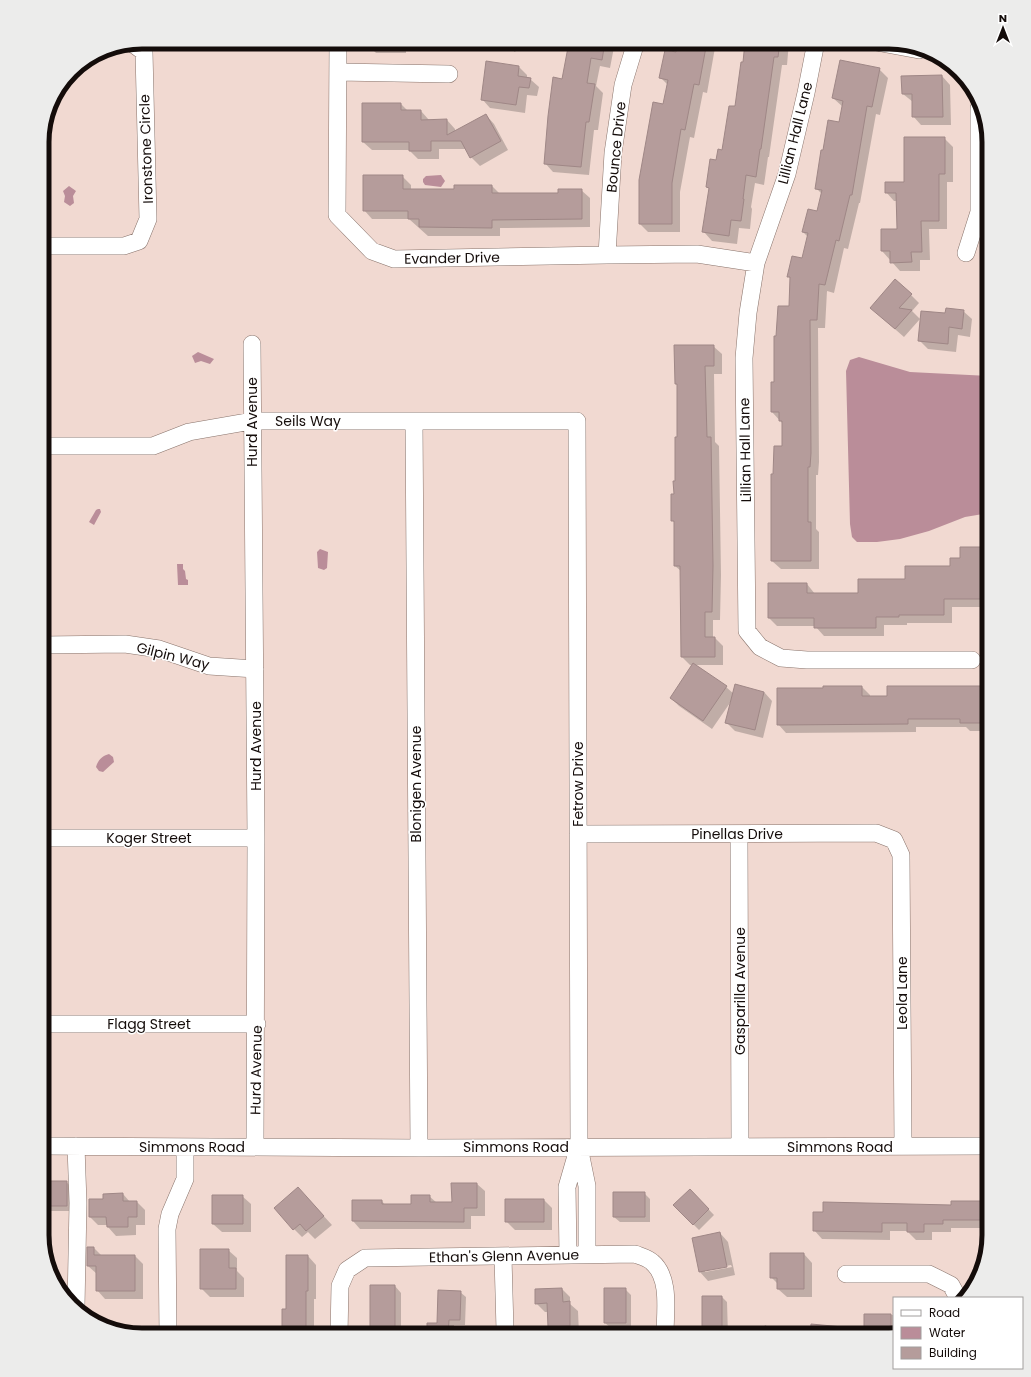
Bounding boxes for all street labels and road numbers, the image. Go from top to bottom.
street label: Lillian Hall Lane [773,79,817,186]
street label: Ironstone Circle [134,94,158,204]
street label: Bounce Drive [601,100,631,194]
street label: Evander Drive [404,247,500,269]
street label: Hurd Avenue [242,377,262,467]
street label: Lillian Hall Lane [734,397,756,503]
street label: Seils Way [275,411,341,431]
street label: Gilpin Way [134,637,212,675]
street label: Hurd Avenue [246,701,266,791]
street label: Blonigen Avenue [406,725,426,842]
street label: Fetrow Drive [568,741,588,827]
street label: Pinellas Drive [691,824,783,844]
street label: Koger Street [106,828,192,848]
street label: Gasparilla Avenue [730,927,750,1055]
street label: Leola Lane [892,956,912,1030]
street label: Flagg Street [107,1014,191,1034]
street label: Hurd Avenue [245,1025,267,1115]
street label: Simmons Road [139,1137,245,1157]
street label: Simmons Road [463,1137,569,1157]
street label: Simmons Road [787,1137,893,1157]
street label: Ethan's Glenn Avenue [429,1245,580,1267]

